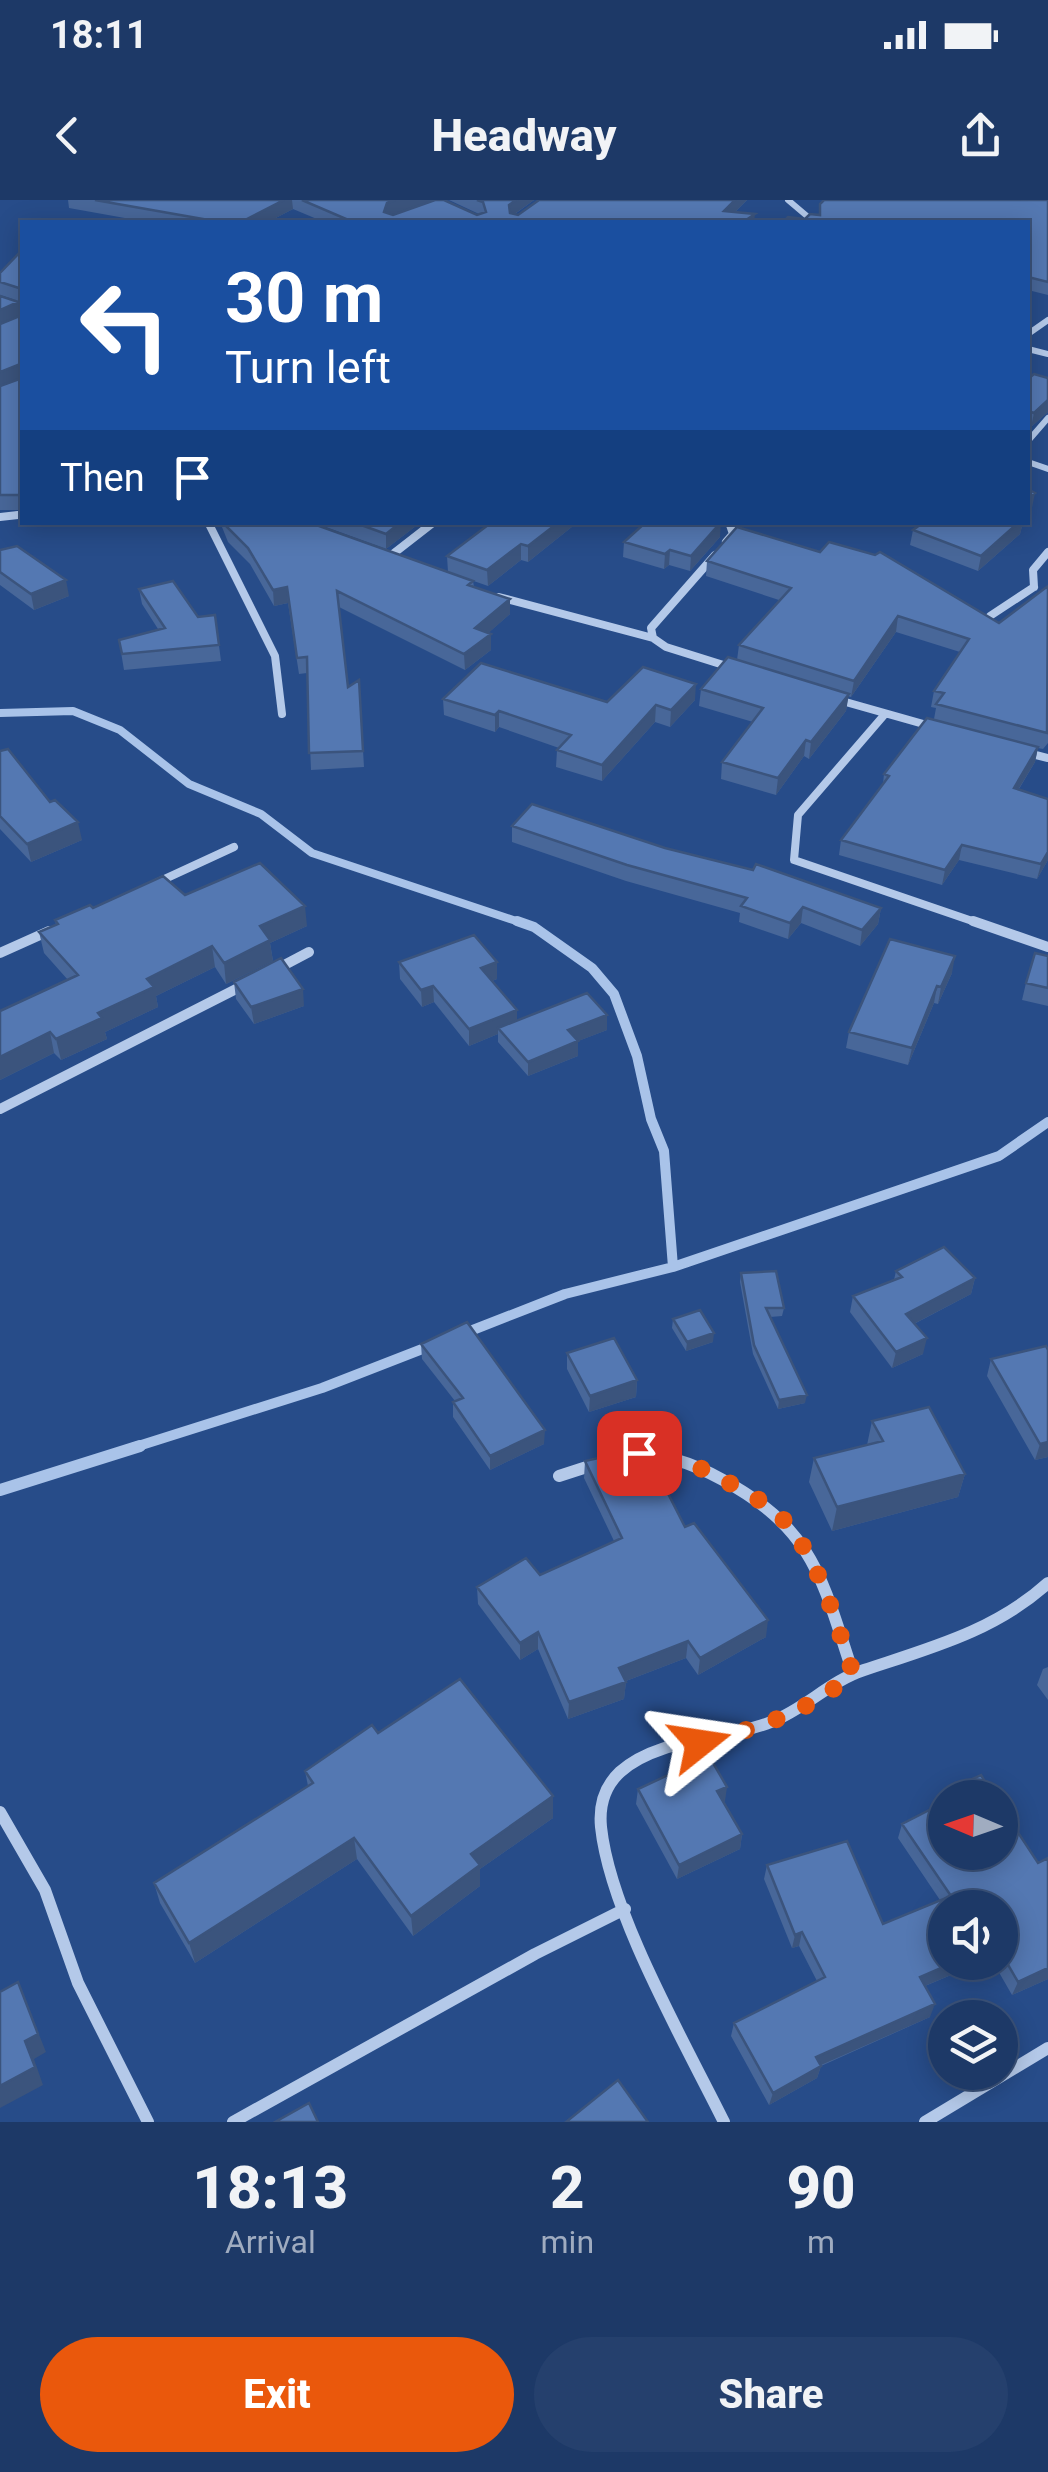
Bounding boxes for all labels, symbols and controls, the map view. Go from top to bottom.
text: 18:11 [50,13,148,57]
icon: back [40,108,95,163]
icon: share [953,108,1008,163]
text: Headway [432,109,616,162]
text: 30 m [225,257,383,339]
icon: left [60,260,190,390]
text: Turn left [225,341,391,394]
icon: arrive [165,450,220,505]
text: Then [60,456,145,500]
pin [597,1411,682,1496]
icon: arrive [612,1426,667,1481]
position arrow [648,1691,752,1795]
north arrow [928,1780,1018,1870]
map controls [928,1780,1018,2090]
button: sound [928,1890,1018,1980]
button: layers [928,2000,1018,2090]
text: 18:13 [192,2152,348,2223]
text: 2 [550,2152,585,2223]
text: 90 [786,2152,856,2223]
text: Arrival [225,2223,316,2261]
text: min [541,2223,594,2261]
text: m [807,2223,835,2261]
button: Exit [40,2337,514,2452]
button: Share [534,2337,1008,2452]

